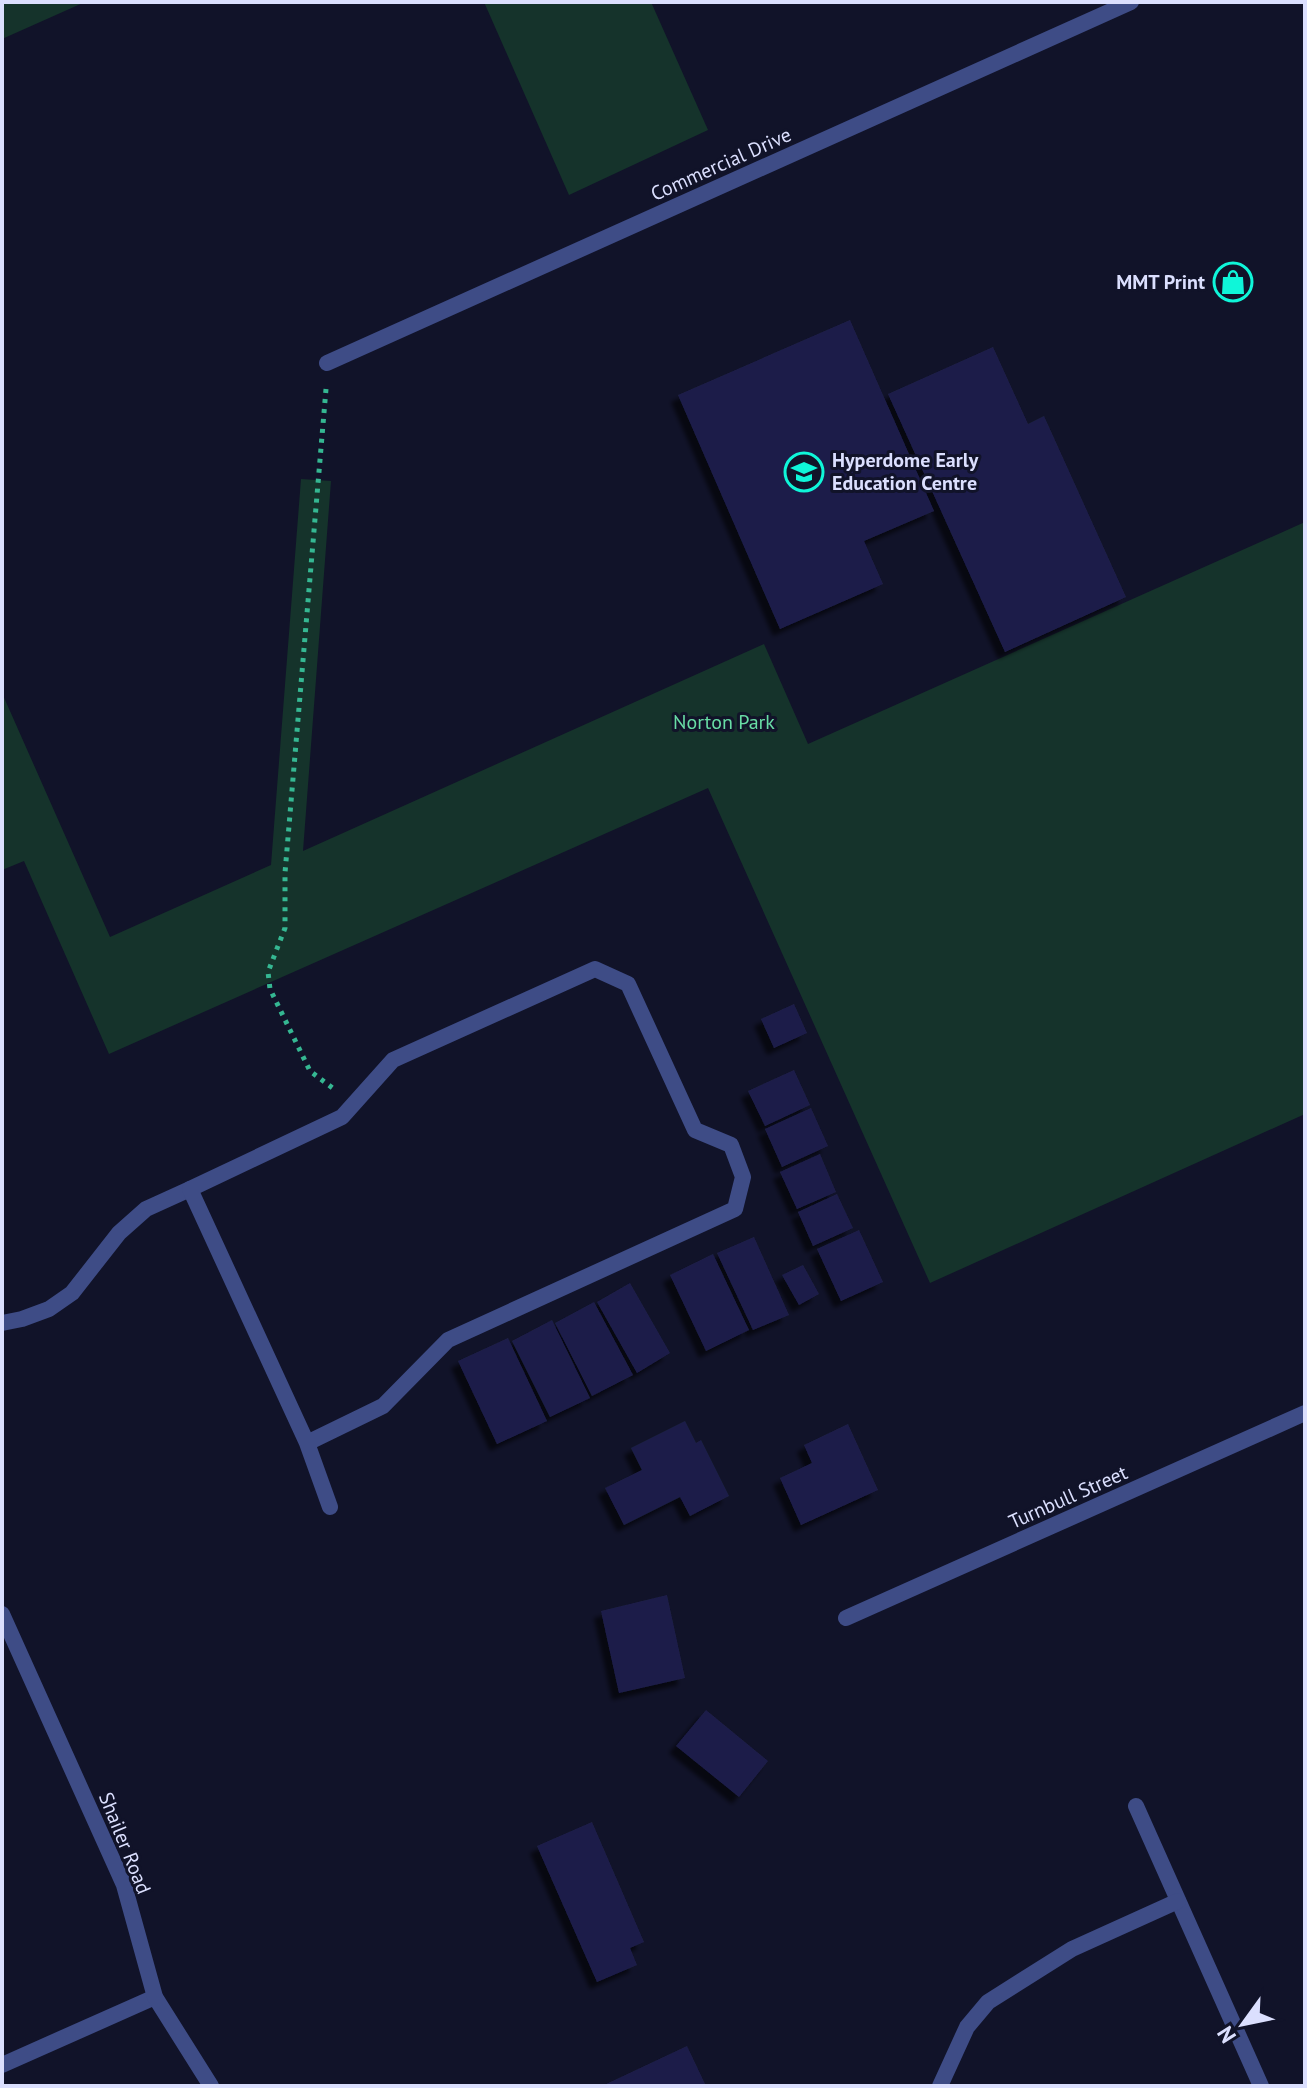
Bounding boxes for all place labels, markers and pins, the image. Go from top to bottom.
shop icon: MMT Print [1212,261,1254,303]
place label: MMT Print [1116,269,1205,295]
place label: Hyperdome Early Education Centre [832,447,979,496]
school or university icon: Hyperdome Early Education Centre [783,451,825,493]

